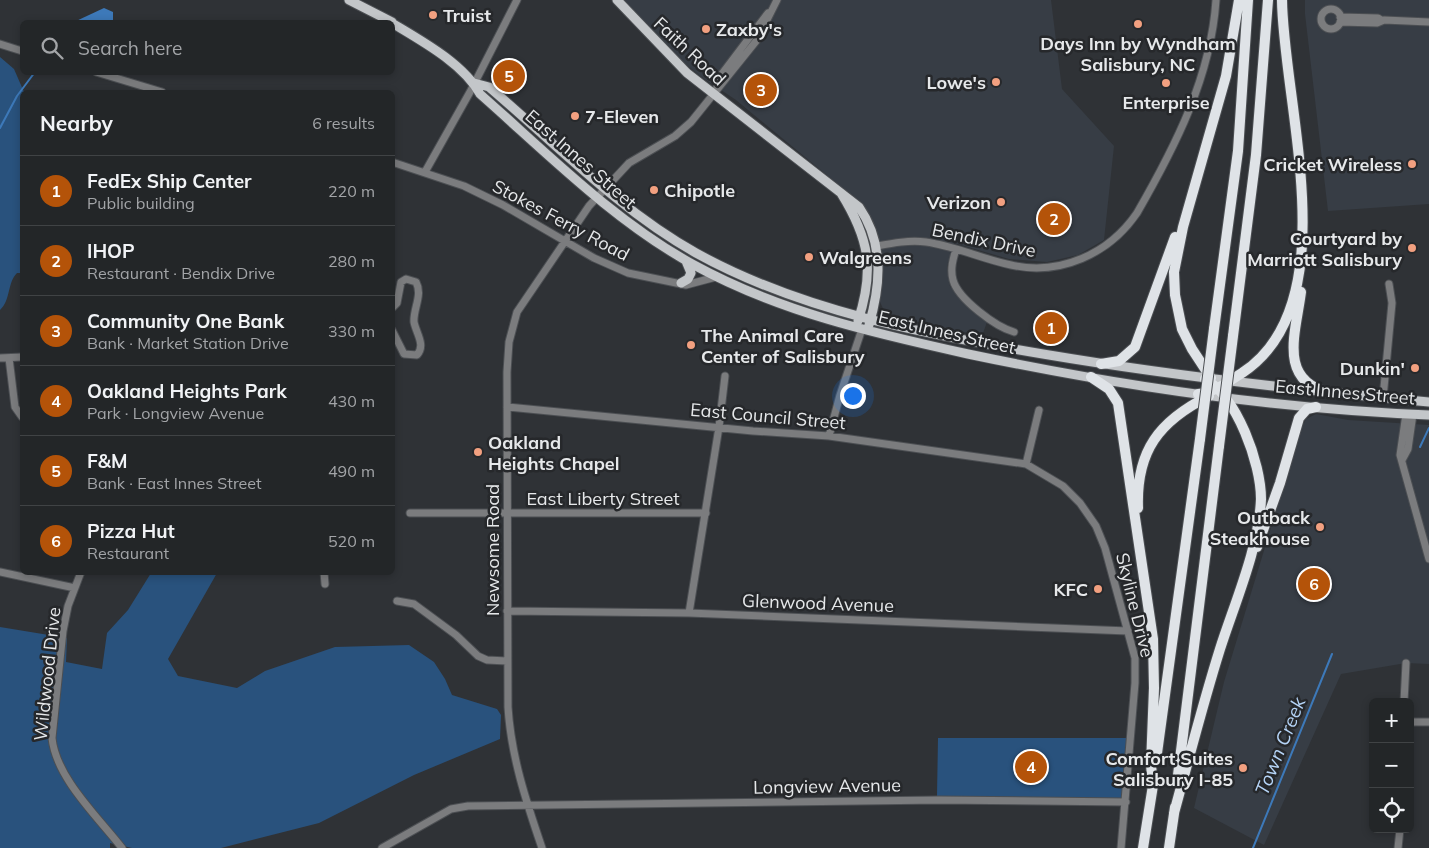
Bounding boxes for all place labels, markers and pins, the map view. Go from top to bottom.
place label: Truist [443,4,491,27]
marker: Truist [427,9,439,21]
place label: Zaxby's [716,18,782,41]
marker: Days Inn by Wyndham Salisbury, NC [1132,18,1144,30]
marker: Zaxby's [700,23,712,35]
place label: Days Inn by Wyndham Salisbury, NC [1040,32,1236,76]
pin: 5 [493,57,525,95]
pin: 3 [745,71,777,109]
place label: Lowe's [927,71,986,94]
marker: Lowe's [990,76,1002,88]
marker: Enterprise [1160,77,1172,89]
place label: Enterprise [1122,91,1210,114]
place label: 7-Eleven [585,105,659,128]
marker: 7-Eleven [569,110,581,122]
place label: Cricket Wireless [1263,153,1402,176]
marker: Cricket Wireless [1406,158,1418,170]
place label: Chipotle [664,179,735,202]
marker: Chipotle [648,184,660,196]
place label: Verizon [926,191,991,214]
marker: Verizon [995,196,1007,208]
pin: 2 [1038,200,1070,238]
place label: Courtyard by Marriott Salisbury [1247,227,1402,271]
marker: Courtyard by Marriott Salisbury [1406,242,1418,254]
place label: Walgreens [819,246,912,269]
marker: Walgreens [803,251,815,263]
pin: 1 [1035,309,1067,347]
place label: The Animal Care Center of Salisbury [701,324,865,368]
marker: The Animal Care Center of Salisbury [685,339,697,351]
place label: Dunkin' [1340,357,1405,380]
marker: Dunkin' [1409,362,1421,374]
place label: Oakland Heights Chapel [488,431,619,475]
marker: Oakland Heights Chapel [472,446,484,458]
place label: Outback Steakhouse [1210,506,1311,550]
marker: Outback Steakhouse [1314,521,1326,533]
pin: 6 [1298,565,1330,603]
place label: KFC [1054,578,1088,601]
marker: KFC [1092,583,1104,595]
place label: Comfort Suites Salisbury I-85 [1105,747,1233,791]
pin: 4 [1015,748,1047,786]
marker: Comfort Suites Salisbury I-85 [1237,762,1249,774]

